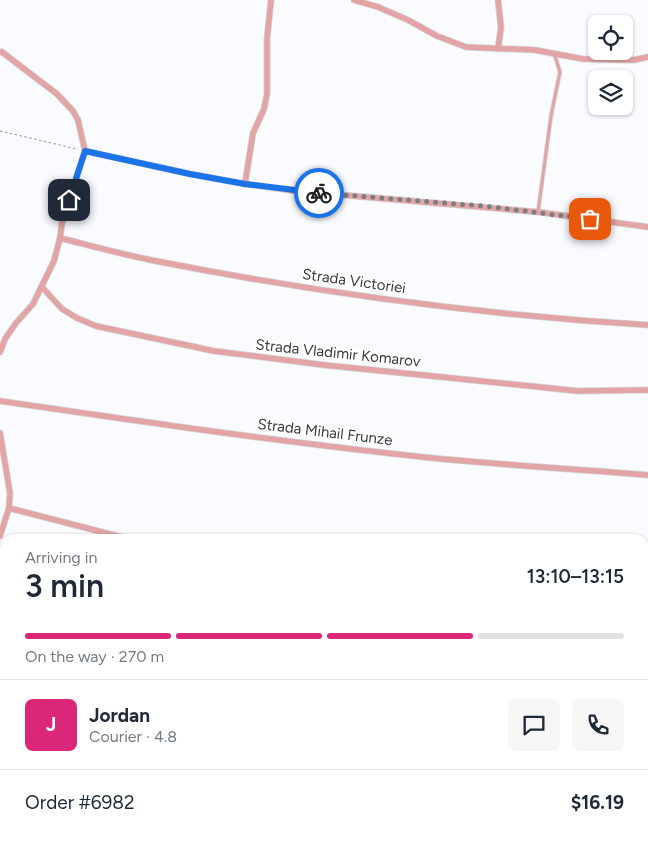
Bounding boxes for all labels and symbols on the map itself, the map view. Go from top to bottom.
courier [294,168,344,218]
pin [48,179,90,221]
pin [569,198,611,240]
street label: Strada Victoriei [301,265,407,297]
street label: Strada Vladimir Komarov [255,335,422,371]
street label: Strada Mihail Frunze [257,415,393,449]

